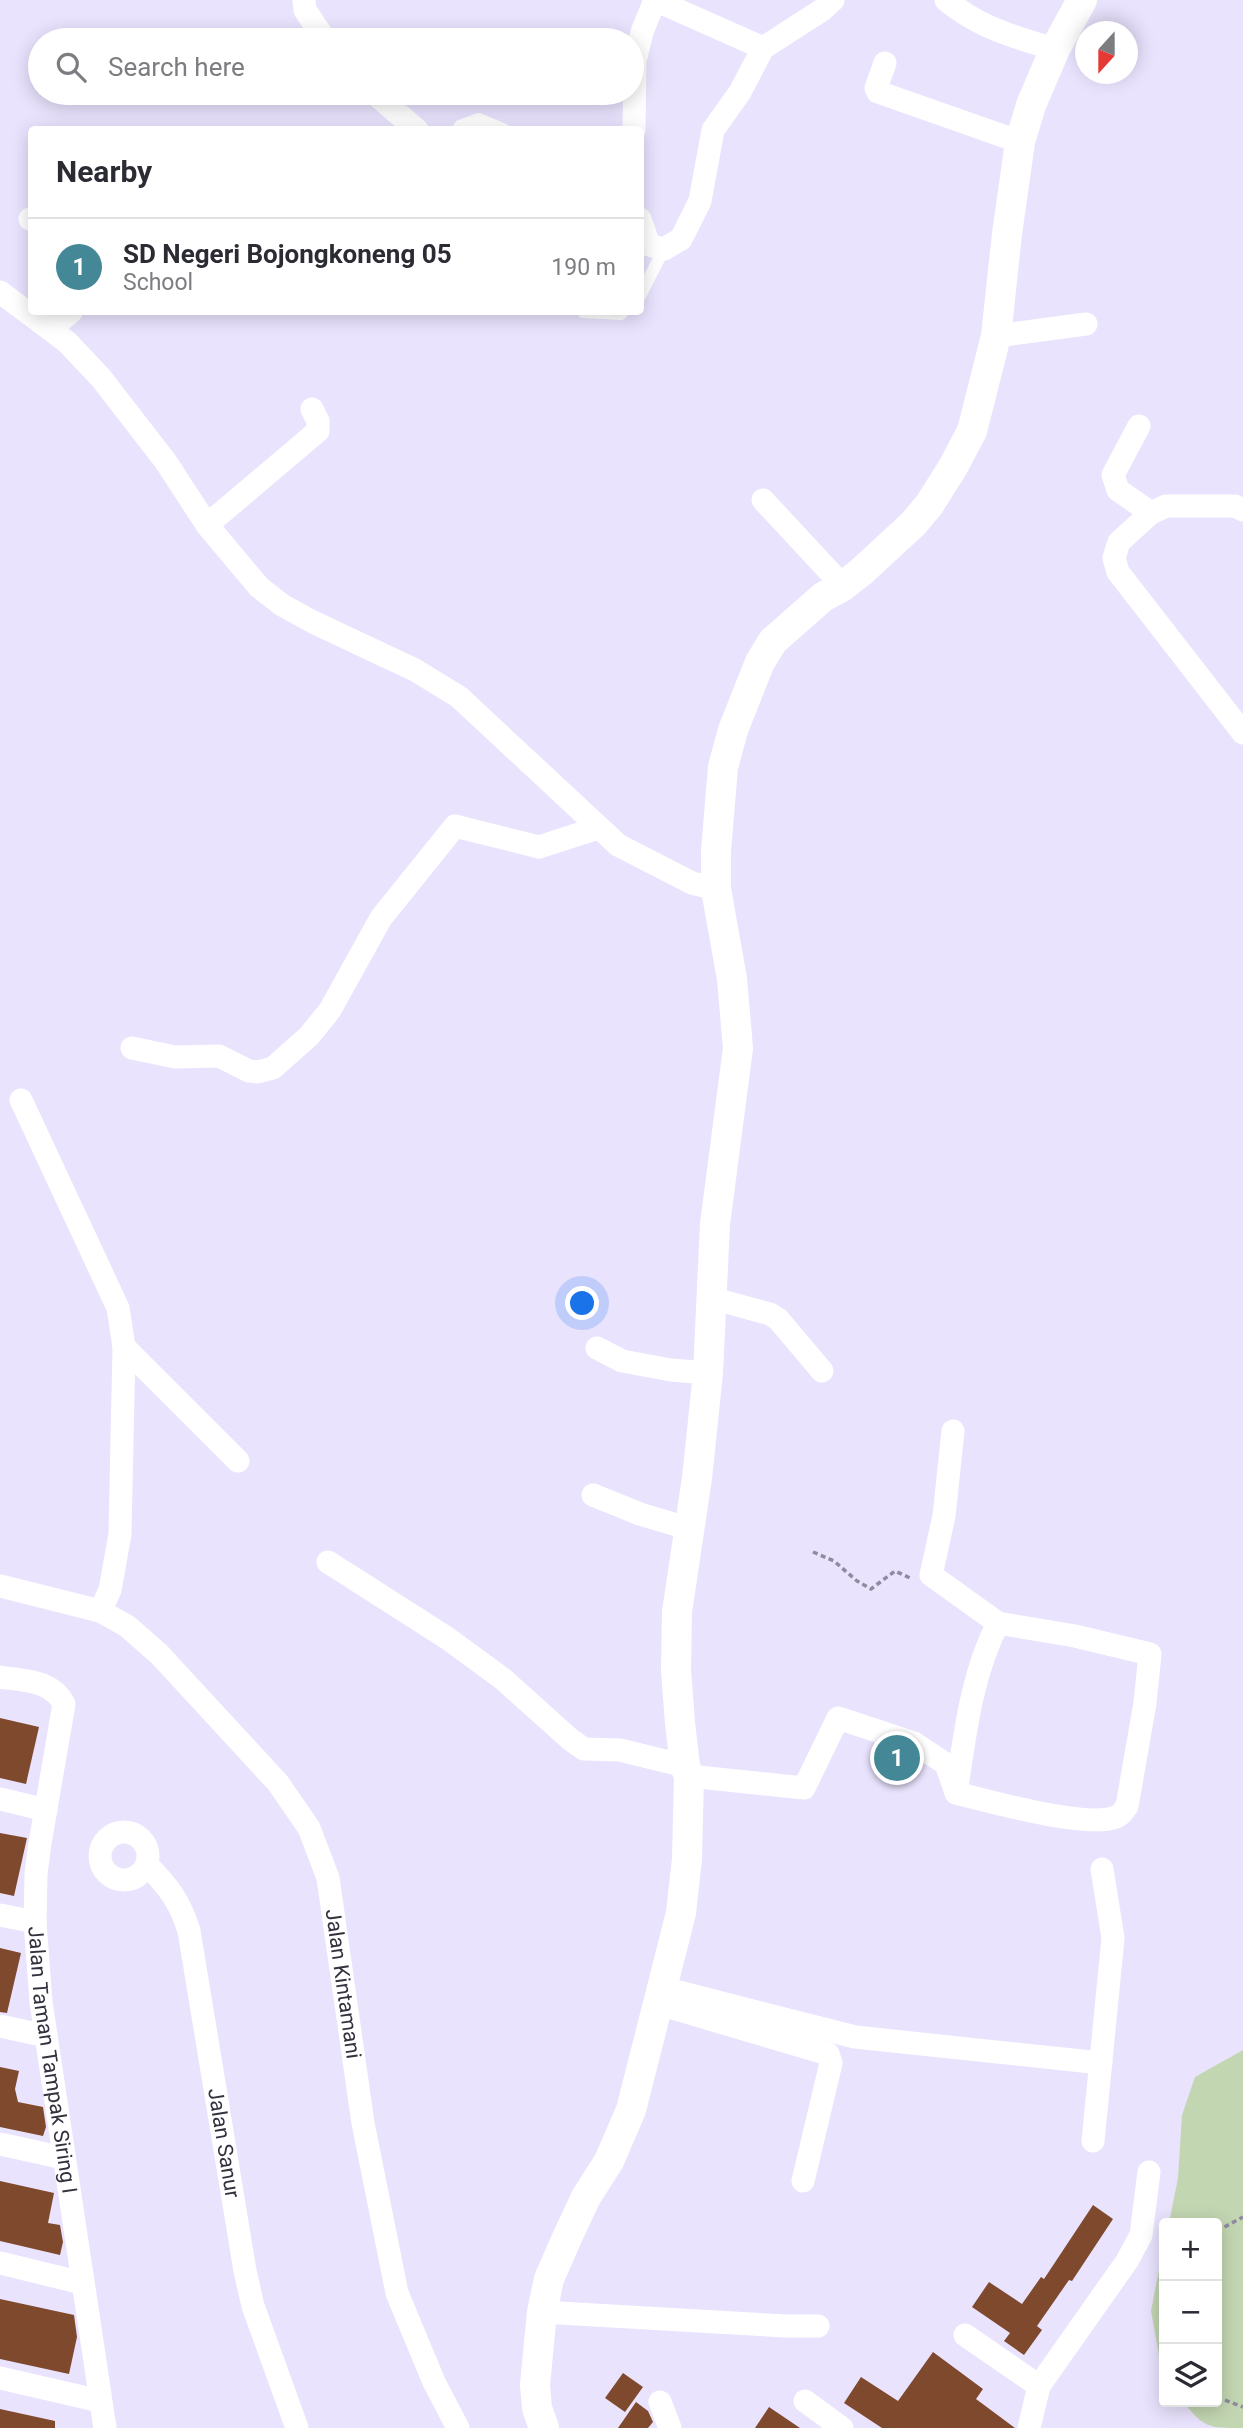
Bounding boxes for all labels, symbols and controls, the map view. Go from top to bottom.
north arrow [1075,21,1138,84]
search box [28,28,644,105]
icon: search [52,48,90,86]
text: Search here [108,52,245,82]
text: Nearby [56,154,152,189]
text: SD Negeri Bojongkoneng 05 [123,239,452,269]
text: 1 [72,254,86,281]
text: 190 m [551,254,616,281]
text: School [123,269,193,296]
your location [565,1286,599,1320]
pin: 1 [874,1732,920,1784]
street label: Jalan Kintamani [321,1907,366,2060]
street label: Jalan Taman Tampak Siring I [23,1925,82,2195]
street label: Jalan Sanur [203,2086,245,2199]
map controls [1159,2218,1222,2407]
button: + [1159,2218,1222,2281]
button: − [1159,2281,1222,2344]
button: layers [1159,2344,1222,2407]

